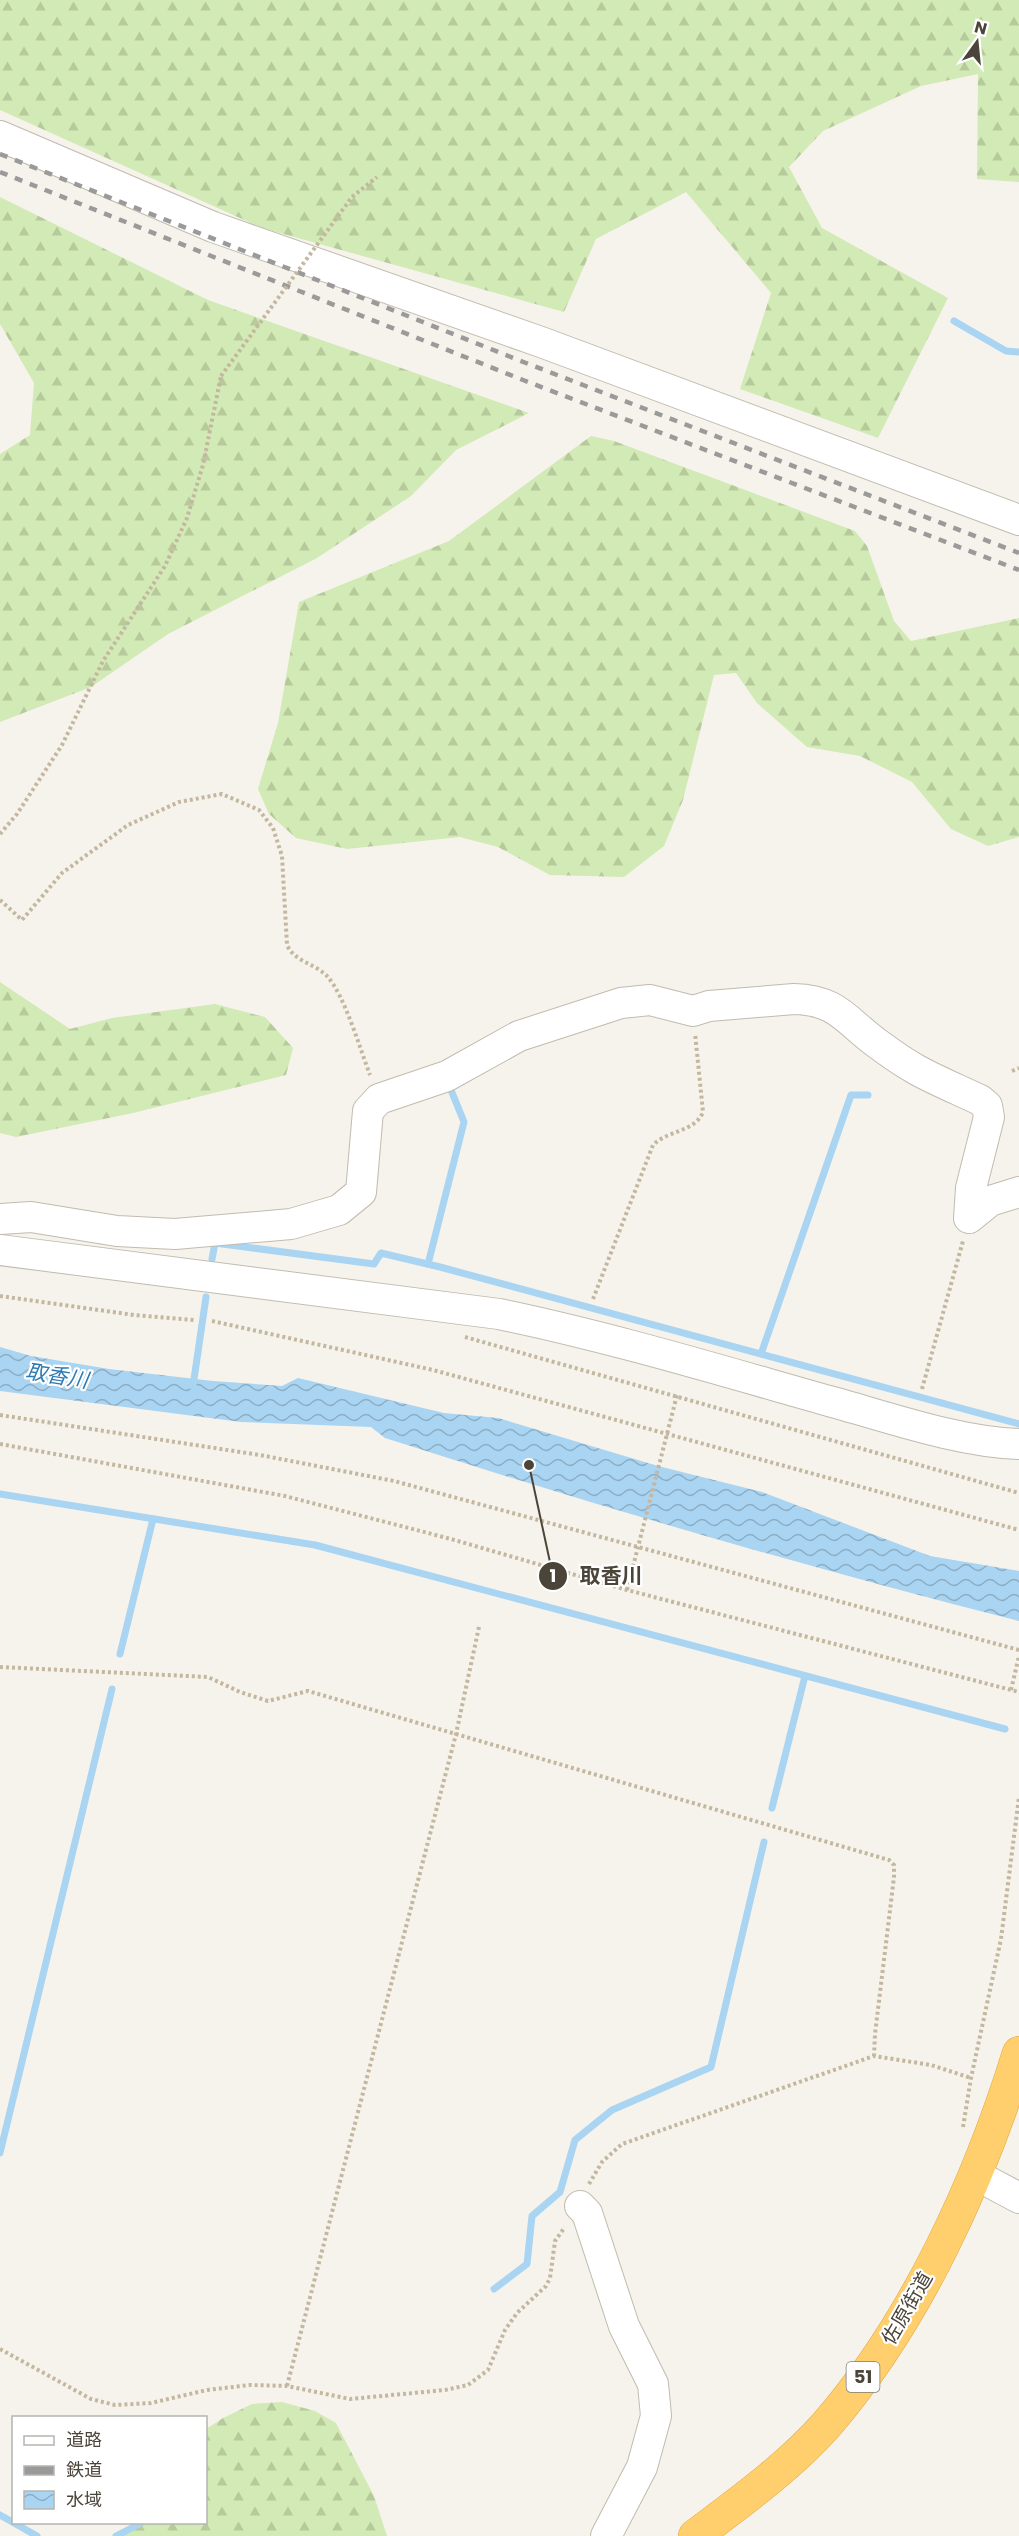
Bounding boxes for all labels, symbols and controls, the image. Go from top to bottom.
north arrow [947,12,1007,72]
text: N [972,15,990,41]
water label: 取香川 [24,1356,92,1395]
callout: 取香川 [538,1556,655,1595]
text: 取香川 [580,1561,643,1590]
text: 1 [550,1563,556,1588]
street label: 佐原街道 [875,2266,939,2350]
road number: 51 [846,2362,880,2392]
legend [12,2416,207,2524]
text: 道路 [66,2427,102,2452]
text: 鉄道 [66,2457,102,2482]
text: 水域 [66,2487,102,2512]

